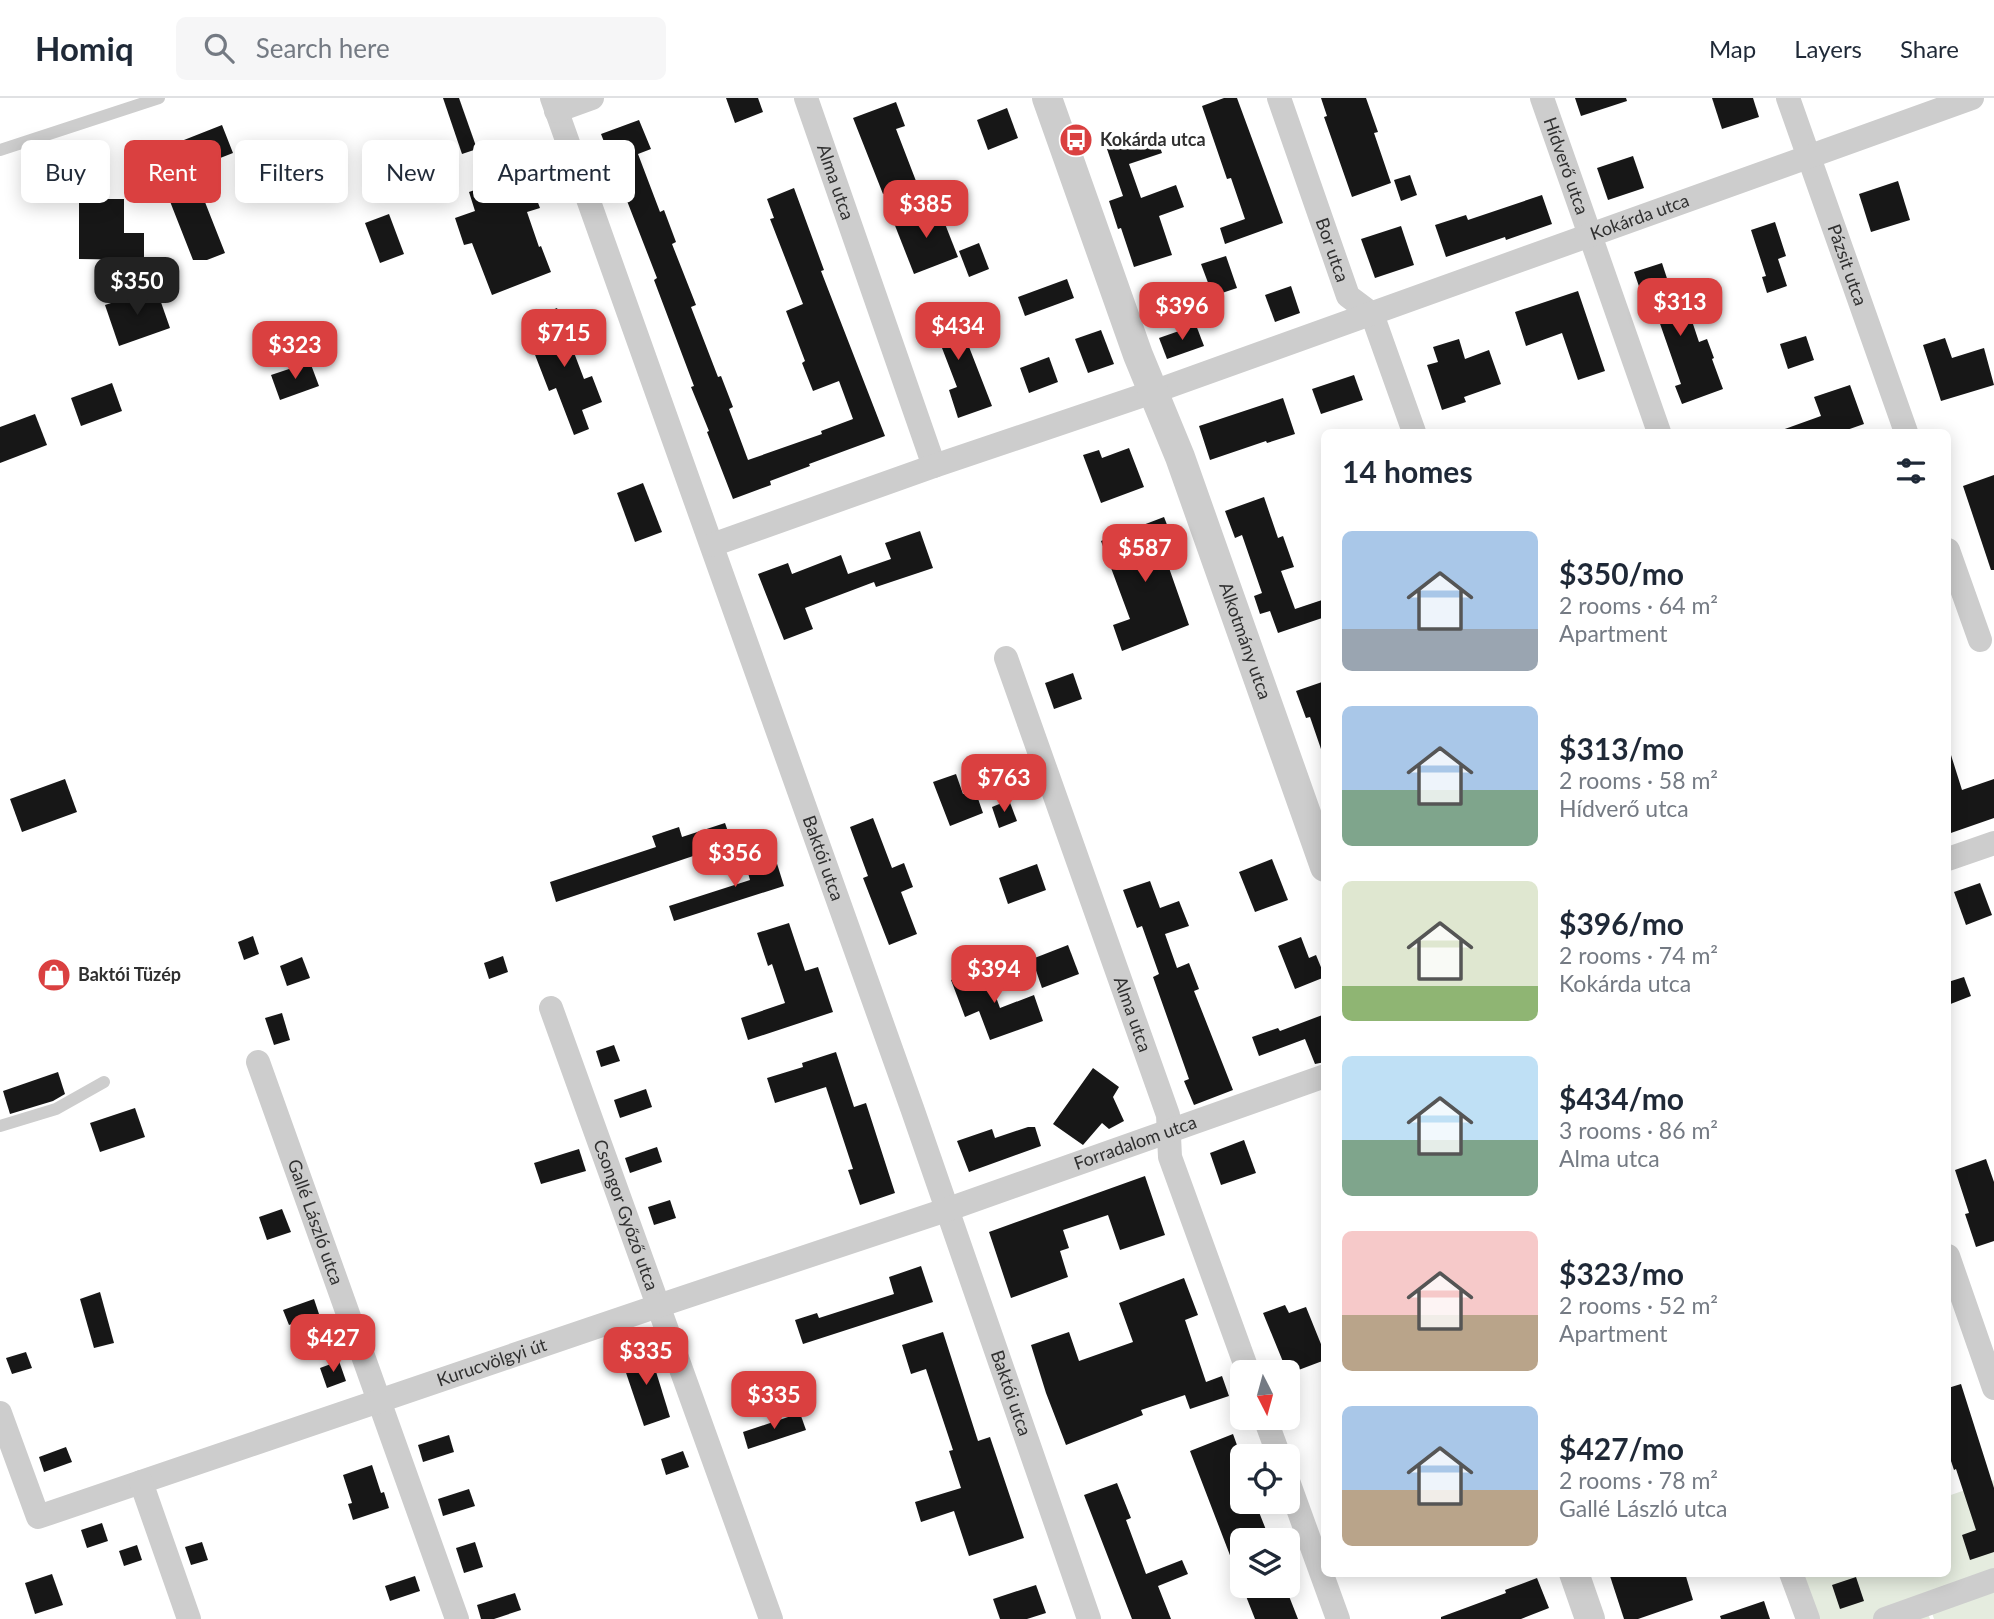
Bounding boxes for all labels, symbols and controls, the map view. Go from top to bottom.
search box [176,17,666,80]
text: Homiq [35,28,134,68]
icon: search [200,29,238,67]
text: Search here [256,32,390,64]
text: Map [1709,34,1756,63]
text: Layers [1794,34,1862,63]
text: Share [1900,34,1959,63]
street label: Hídverő utca [1540,114,1594,217]
bus stop icon: Kokárda utca [1057,121,1095,159]
place label: Kokárda utca [1100,128,1206,150]
chip: Buy [21,140,110,203]
chip: Rent [124,140,221,203]
chip: Filters [235,140,348,203]
chip: New [362,140,459,203]
chip: Apartment [473,140,635,203]
street label: Alma utca [813,141,860,223]
pin: $385 [885,180,967,240]
street label: Kokárda utca [1587,188,1692,244]
text: $385 [899,189,953,217]
street label: Bor utca [1312,215,1354,285]
street label: Pázsit utca [1823,221,1872,308]
pin: $350 [96,258,178,317]
text: $350 [110,266,164,294]
pin: $313 [1639,278,1721,338]
pin: $396 [1141,282,1223,342]
text: $313 [1653,287,1707,315]
text: $396 [1155,291,1209,319]
pin: $434 [917,302,999,362]
pin: $715 [523,310,605,369]
text: $434 [931,311,985,339]
text: $715 [537,318,591,346]
pin: $323 [254,322,336,381]
text: $323 [268,330,322,358]
icon: filters [1892,452,1930,490]
text: 14 homes [1342,453,1473,489]
pin: $587 [1104,524,1186,584]
text: $587 [1118,533,1172,561]
text: $350/mo [1559,555,1684,591]
icon: home [1398,559,1482,643]
street label: Alkotmány utca [1215,579,1277,702]
text: 2 rooms · 64 m² [1559,591,1718,619]
text: Apartment [1559,619,1667,647]
text: $313/mo [1559,730,1684,766]
icon: home [1398,734,1482,818]
pin: $763 [963,754,1045,814]
text: $763 [977,763,1031,791]
text: 2 rooms · 58 m² [1559,766,1718,794]
text: Hídverő utca [1559,794,1689,822]
street label: Baktói utca [799,812,849,904]
pin: $356 [694,830,776,889]
text: $356 [708,838,762,866]
text: $396/mo [1559,905,1684,941]
icon: home [1398,909,1482,993]
text: 2 rooms · 74 m² [1559,941,1718,969]
pin: $394 [953,946,1035,1005]
text: $394 [967,954,1021,982]
shop icon: Baktói Tüzép [35,956,73,994]
place label: Baktói Tüzép [78,963,181,985]
text: Kokárda utca [1559,969,1691,997]
street label: Alma utca [1110,973,1157,1055]
text: $434/mo [1559,1080,1684,1116]
icon: home [1398,1084,1482,1168]
street label: Forradalom utca [1071,1110,1199,1174]
text: 3 rooms · 86 m² [1559,1116,1718,1144]
street label: Csongor Győző utca [589,1136,664,1293]
text: Alma utca [1559,1144,1660,1172]
street label: Gallé László utca [284,1156,349,1288]
text: $323/mo [1559,1255,1684,1291]
icon: home [1398,1259,1482,1343]
text: 2 rooms · 52 m² [1559,1291,1718,1319]
pin: $427 [292,1314,374,1374]
text: Apartment [1559,1319,1667,1347]
text: $427 [306,1323,360,1351]
pin: $335 [605,1328,687,1387]
street label: Kurucvölgyi út [434,1333,550,1390]
text: $335 [619,1336,673,1364]
street label: Baktói utca [987,1347,1037,1439]
north arrow [1230,1360,1300,1430]
map controls [1230,1360,1300,1598]
pin: $335 [733,1372,815,1431]
text: $335 [747,1380,801,1408]
text: $427/mo [1559,1430,1684,1466]
icon: home [1398,1434,1482,1518]
button: locate [1230,1444,1300,1514]
text: 2 rooms · 78 m² [1559,1466,1718,1494]
text: Gallé László utca [1559,1494,1727,1522]
button: layers [1230,1528,1300,1598]

